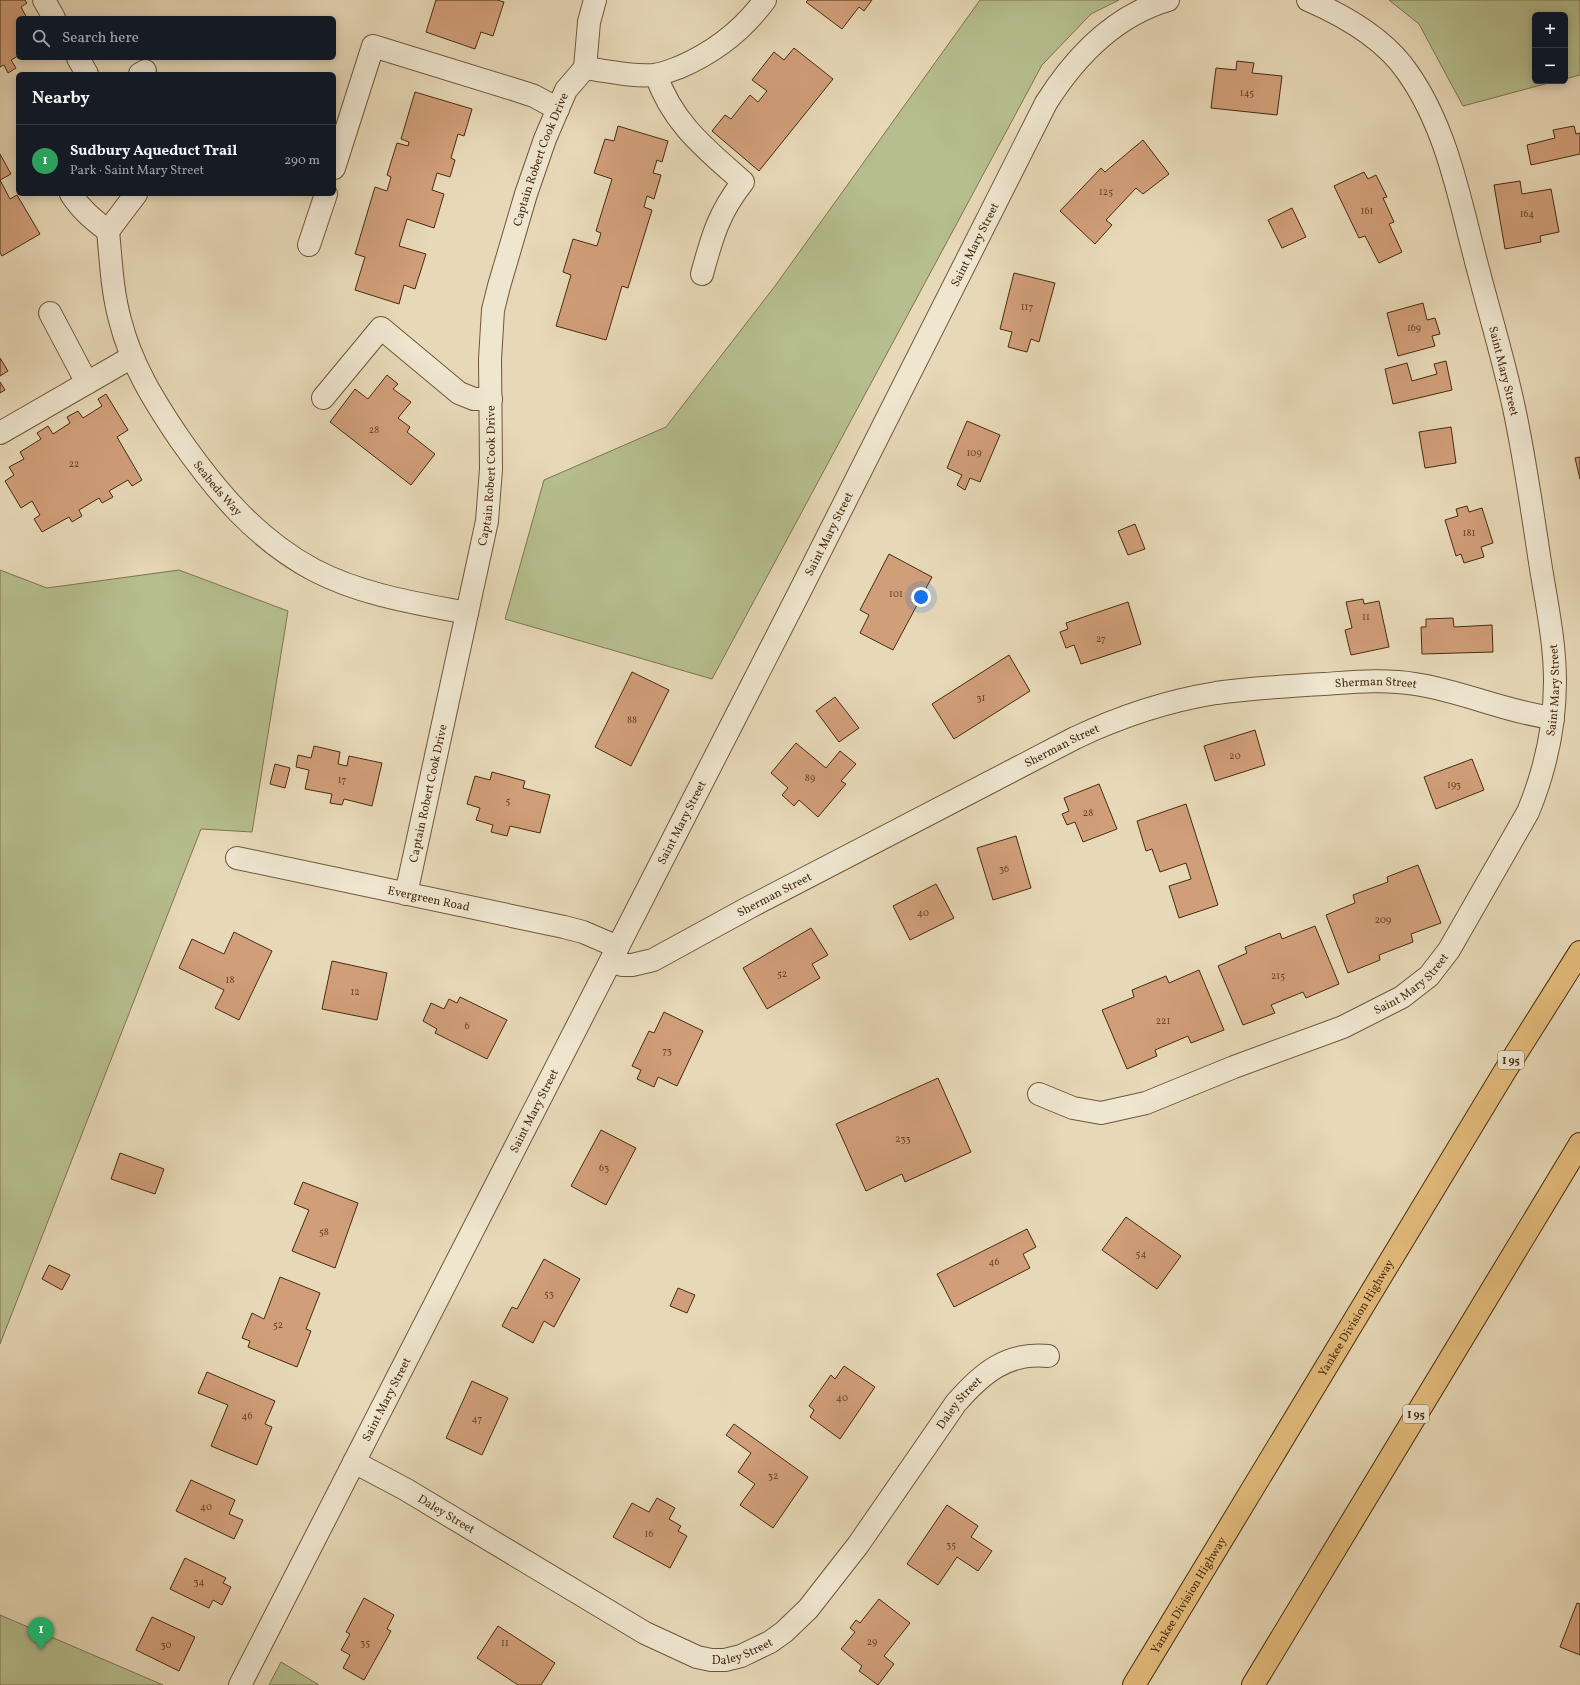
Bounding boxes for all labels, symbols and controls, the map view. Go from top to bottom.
map controls [1532,12,1568,84]
button: + [1532,12,1568,48]
search box [16,16,336,60]
icon: search [30,27,52,49]
text: Search here [62,28,139,49]
button: − [1532,48,1568,84]
house number: 145 [1240,86,1254,100]
text: Nearby [32,87,90,110]
street label: Captain Robert Cook Drive [510,90,573,228]
text: Sudbury Aqueduct Trail [70,141,237,162]
text: 1 [42,152,48,170]
text: 290 m [284,152,320,170]
text: Park · Saint Mary Street [70,162,204,180]
house number: 125 [1099,185,1113,199]
street label: Saint Mary Street [948,200,1003,290]
house number: 161 [1361,204,1374,218]
house number: 164 [1520,207,1534,221]
house number: 117 [1021,300,1033,314]
house number: 169 [1407,321,1421,335]
street label: Saint Mary Street [1484,325,1522,418]
street label: Captain Robert Cook Drive [475,405,500,548]
house number: 28 [369,423,379,437]
house number: 109 [966,446,982,460]
house number: 22 [69,457,79,471]
street label: Seabeds Way [189,458,245,520]
street label: Saint Mary Street [802,489,858,579]
house number: 181 [1463,526,1476,540]
house number: 101 [889,587,903,601]
your location [911,587,931,607]
house number: 11 [1362,610,1370,624]
house number: 27 [1096,632,1106,646]
street label: Saint Mary Street [1543,643,1564,738]
street label: Sherman Street [1334,674,1418,693]
house number: 31 [976,691,986,705]
house number: 88 [627,713,637,727]
street label: Sherman Street [1022,721,1102,772]
street label: Captain Robert Cook Drive [406,723,452,864]
house number: 20 [1229,749,1241,763]
house number: 89 [805,771,815,785]
house number: 17 [338,773,347,787]
street label: Saint Mary Street [654,778,711,868]
house number: 193 [1447,778,1461,792]
house number: 5 [506,794,511,808]
house number: 28 [1083,806,1093,820]
house number: 36 [999,862,1009,876]
street label: Sherman Street [734,869,815,922]
street label: Evergreen Road [386,883,471,916]
house number: 40 [917,906,929,920]
house number: 209 [1375,913,1391,927]
street label: Saint Mary Street [1371,950,1453,1019]
house number: 52 [777,967,787,981]
house number: 215 [1271,969,1285,983]
house number: 18 [226,973,234,987]
house number: 12 [350,985,360,999]
house number: 221 [1156,1014,1170,1028]
house number: 6 [464,1019,470,1033]
house number: 73 [662,1044,672,1058]
road number: I 95 [1498,1051,1524,1069]
street label: Saint Mary Street [507,1067,563,1156]
house number: 233 [895,1132,911,1146]
house number: 63 [599,1161,609,1175]
house number: 58 [319,1225,329,1239]
house number: 54 [1136,1247,1146,1261]
house number: 46 [989,1255,999,1269]
street label: Yankee Division Highway [1315,1256,1399,1380]
house number: 53 [544,1287,554,1301]
house number: 52 [273,1318,283,1332]
street label: Saint Mary Street [359,1355,415,1444]
street label: Daley Street [933,1373,986,1433]
house number: 40 [836,1391,848,1405]
road number: I 95 [1403,1405,1429,1423]
house number: 46 [242,1409,252,1423]
house number: 47 [472,1412,483,1426]
house number: 32 [768,1469,778,1483]
street label: Daley Street [414,1491,477,1538]
house number: 40 [200,1500,212,1514]
house number: 16 [645,1527,653,1541]
street label: Yankee Division Highway [1148,1534,1231,1657]
house number: 35 [946,1538,956,1552]
house number: 34 [193,1575,205,1589]
pin: 1 [28,1617,54,1650]
street label: Daley Street [712,1635,776,1669]
house number: 29 [867,1635,877,1649]
house number: 35 [360,1636,370,1650]
house number: 11 [501,1636,509,1650]
house number: 30 [161,1638,171,1652]

